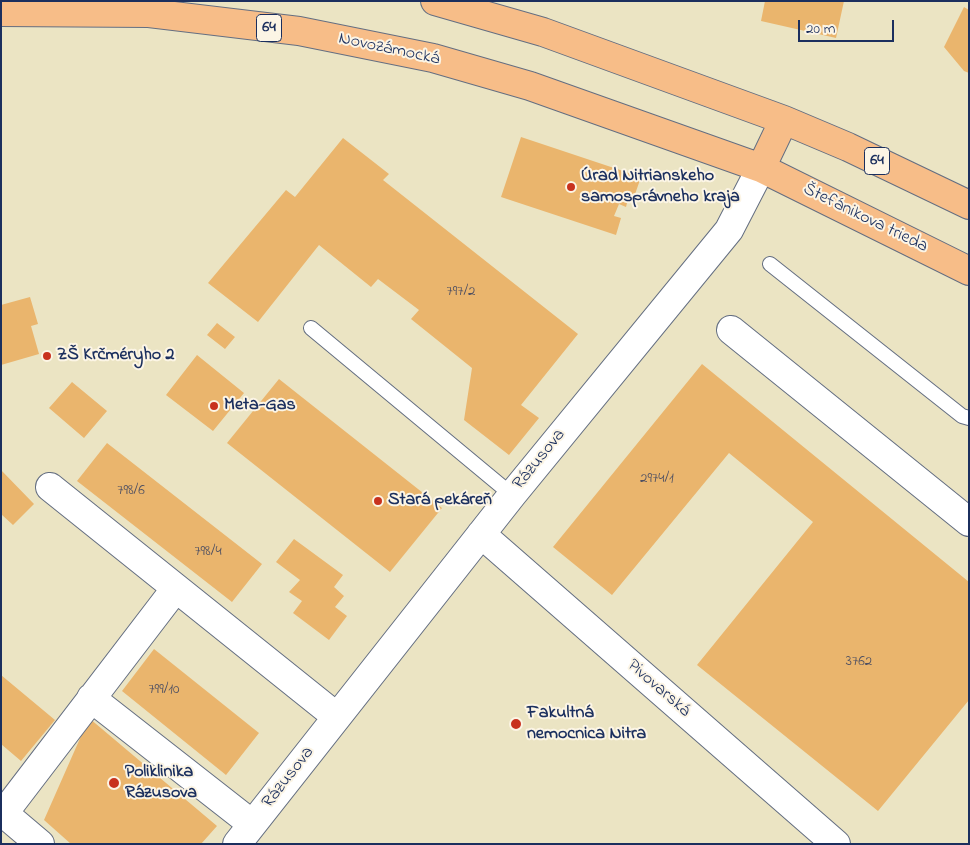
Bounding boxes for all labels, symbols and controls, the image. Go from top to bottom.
scale bar [800,10,896,42]
road number: 64 [256,14,282,42]
text: 20 m [806,18,835,40]
street label: Novozámocká [336,29,442,71]
road number: 64 [864,148,890,175]
place label: Úrad Nitrianskeho samosprávneho kraja [581,166,740,208]
street label: Štefánikova trieda [799,179,931,259]
marker: Úrad Nitrianskeho samosprávneho kraja [565,181,577,193]
house number: 797/2 [447,284,475,302]
place label: ZŠ Krčméryho 2 [57,345,175,367]
marker: ZŠ Krčméryho 2 [41,350,53,362]
place label: Meta-Gas [224,395,296,417]
marker: Meta-Gas [208,400,220,412]
street label: Rázusova [509,425,571,495]
house number: 2974/1 [640,471,674,489]
house number: 798/6 [117,483,145,501]
place label: Stará pekáreň [388,490,492,512]
marker: Stará pekáreň [372,495,384,507]
house number: 798/4 [194,544,222,562]
house number: 3762 [846,654,872,672]
street label: Pivovarská [622,655,694,723]
house number: 799/10 [148,682,180,700]
place label: Fakultná nemocnica Nitra [527,703,646,746]
marker: Fakultná nemocnica Nitra [509,717,523,731]
street label: Rázusova [258,743,320,813]
place label: Poliklinika Rázusova [125,762,197,804]
marker: Poliklinika Rázusova [107,776,121,790]

